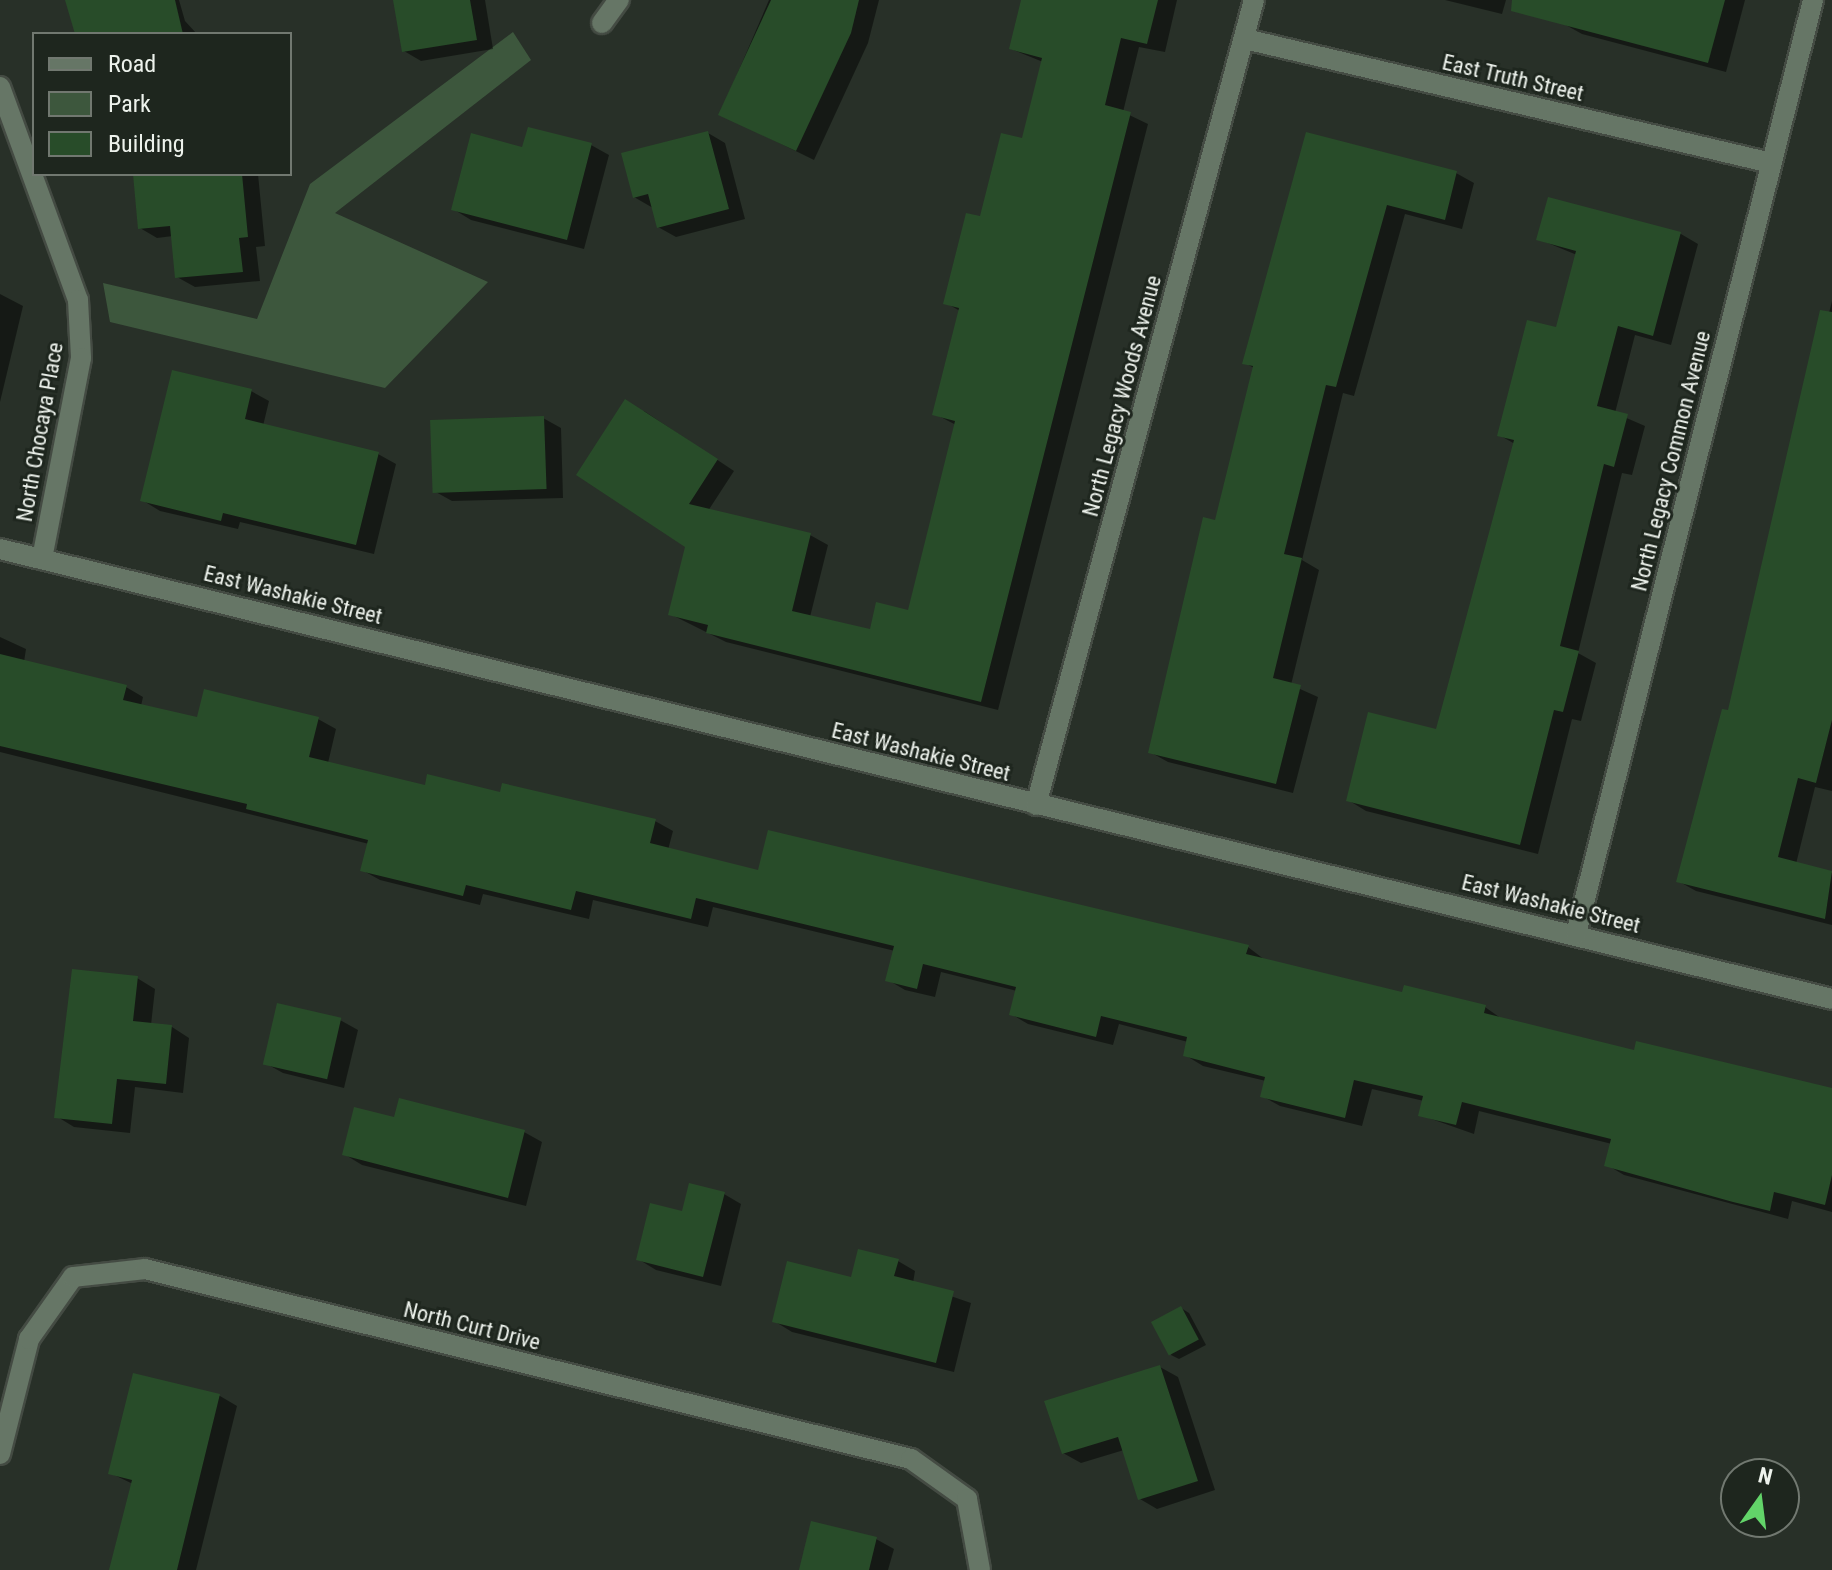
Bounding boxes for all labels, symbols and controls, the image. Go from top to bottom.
legend [32,32,292,176]
street label: East Truth Street [1439,49,1587,107]
text: Road [108,50,156,78]
text: Park [108,90,151,118]
text: Building [108,130,185,158]
street label: North Legacy Woods Avenue [1077,273,1167,519]
street label: North Legacy Common Avenue [1626,328,1716,594]
street label: North Chocaya Place [11,340,69,524]
street label: East Washakie Street [201,560,385,630]
street label: East Washakie Street [829,717,1013,787]
street label: East Washakie Street [1459,869,1643,939]
street label: North Curt Drive [401,1296,543,1356]
north arrow [1720,1458,1800,1538]
text: N [1756,1462,1775,1490]

